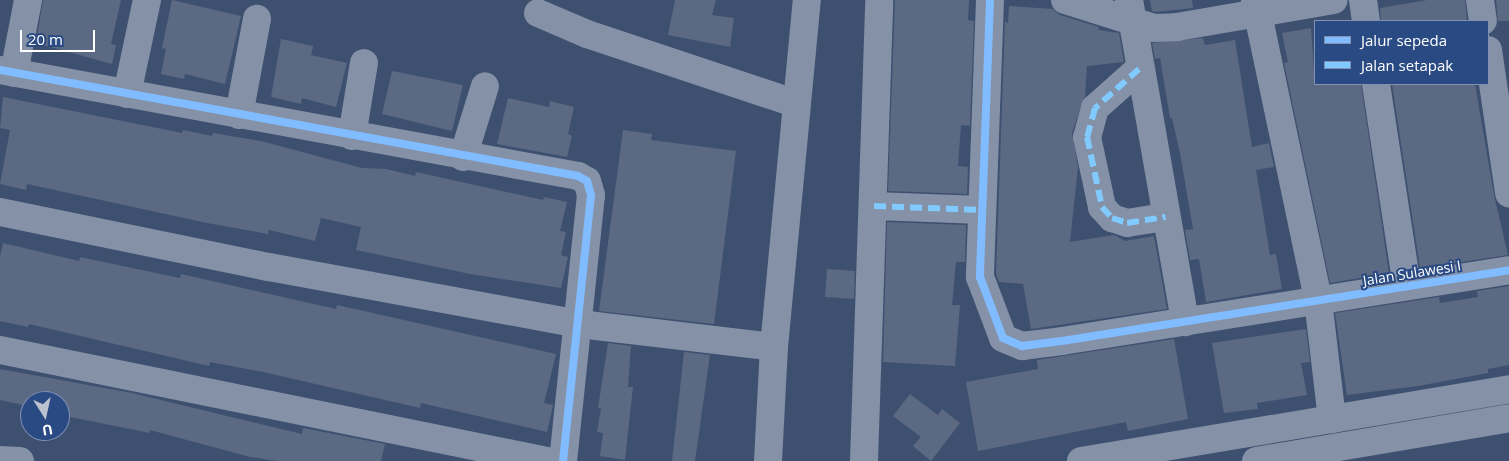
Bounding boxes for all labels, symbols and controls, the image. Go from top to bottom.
scale bar [22,20,98,52]
legend [1314,20,1489,85]
text: 20 m [28,29,63,49]
text: Jalur sepeda [1361,30,1447,50]
text: Jalan setapak [1361,55,1453,75]
street label: Jalan Sulawesi I [1362,257,1462,289]
north arrow [20,391,70,441]
text: U [41,420,54,441]

